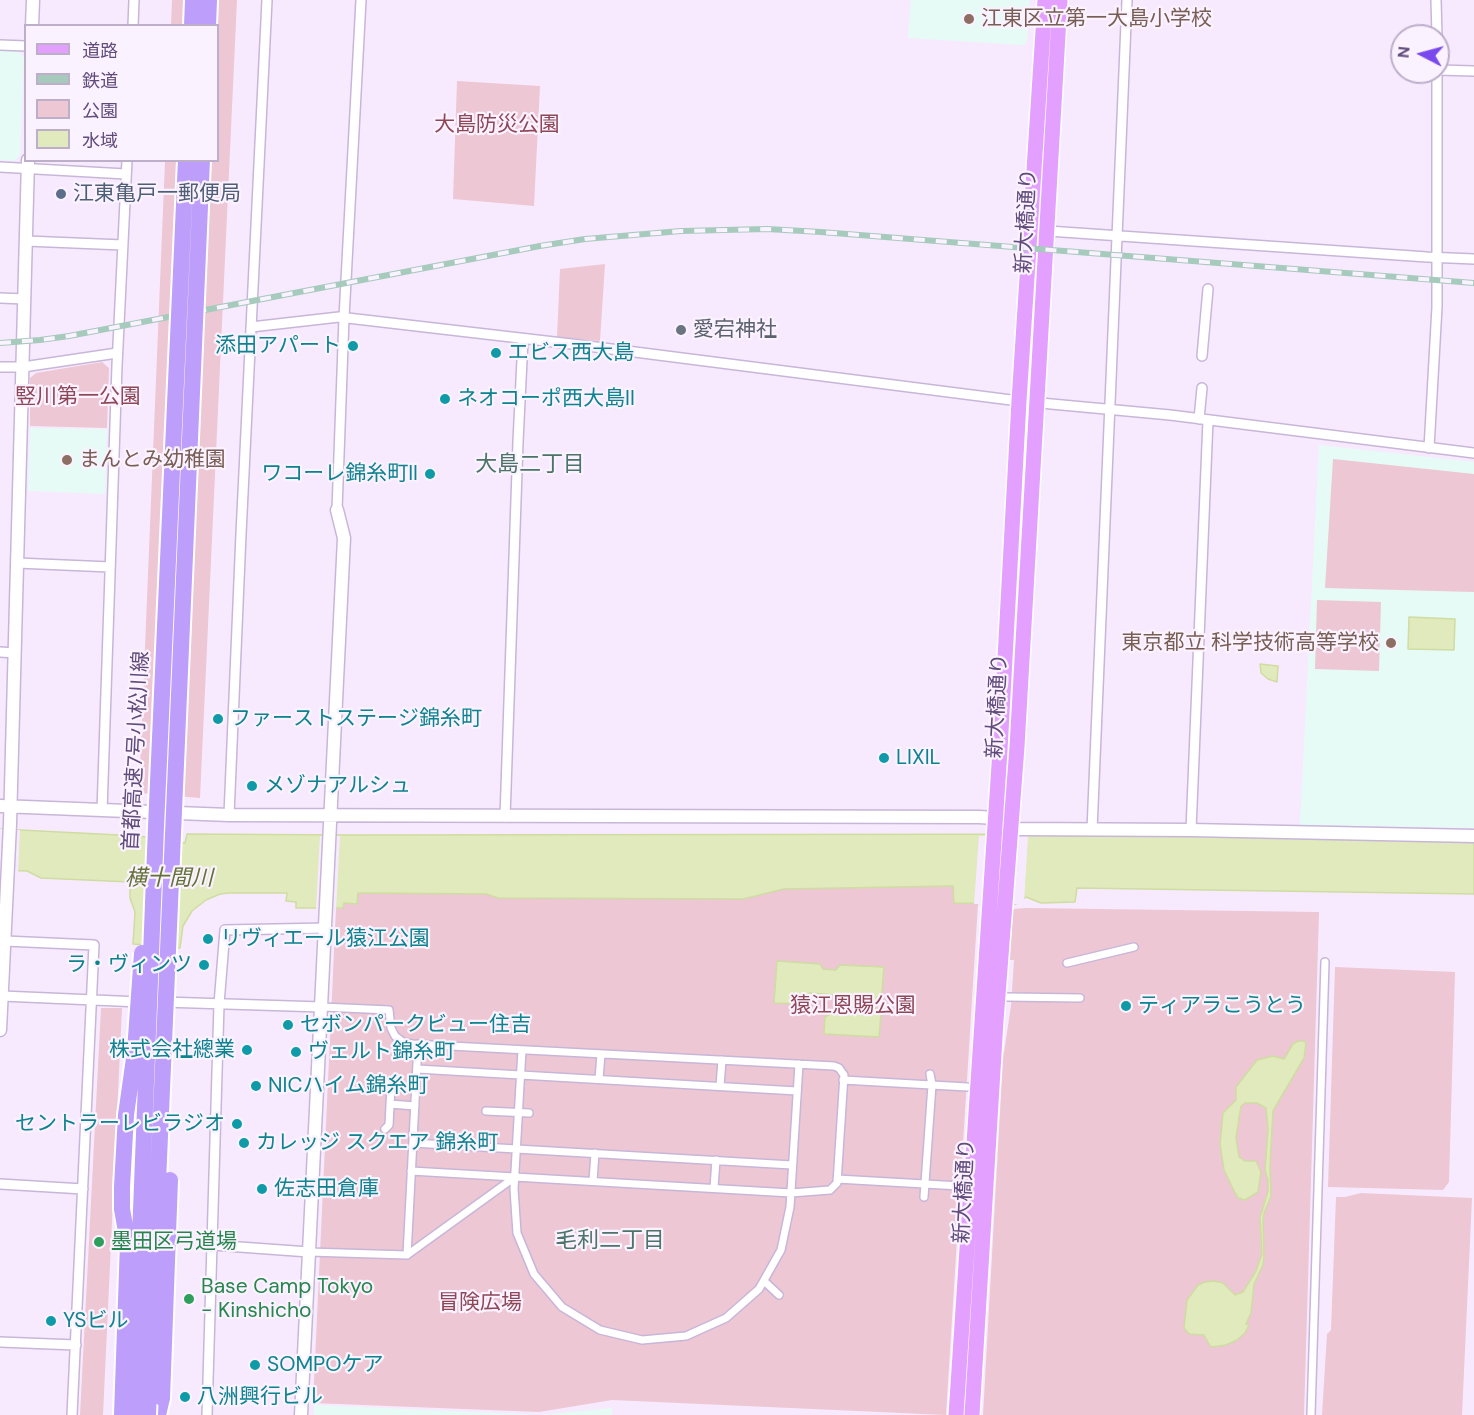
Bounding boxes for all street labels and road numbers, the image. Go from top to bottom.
street label: 新大橋通り [1012,168,1042,274]
street label: 首都高速7号小松川線 [119,650,155,852]
street label: 新大橋通り [983,653,1013,759]
street label: 新大橋通り [950,1138,980,1244]

